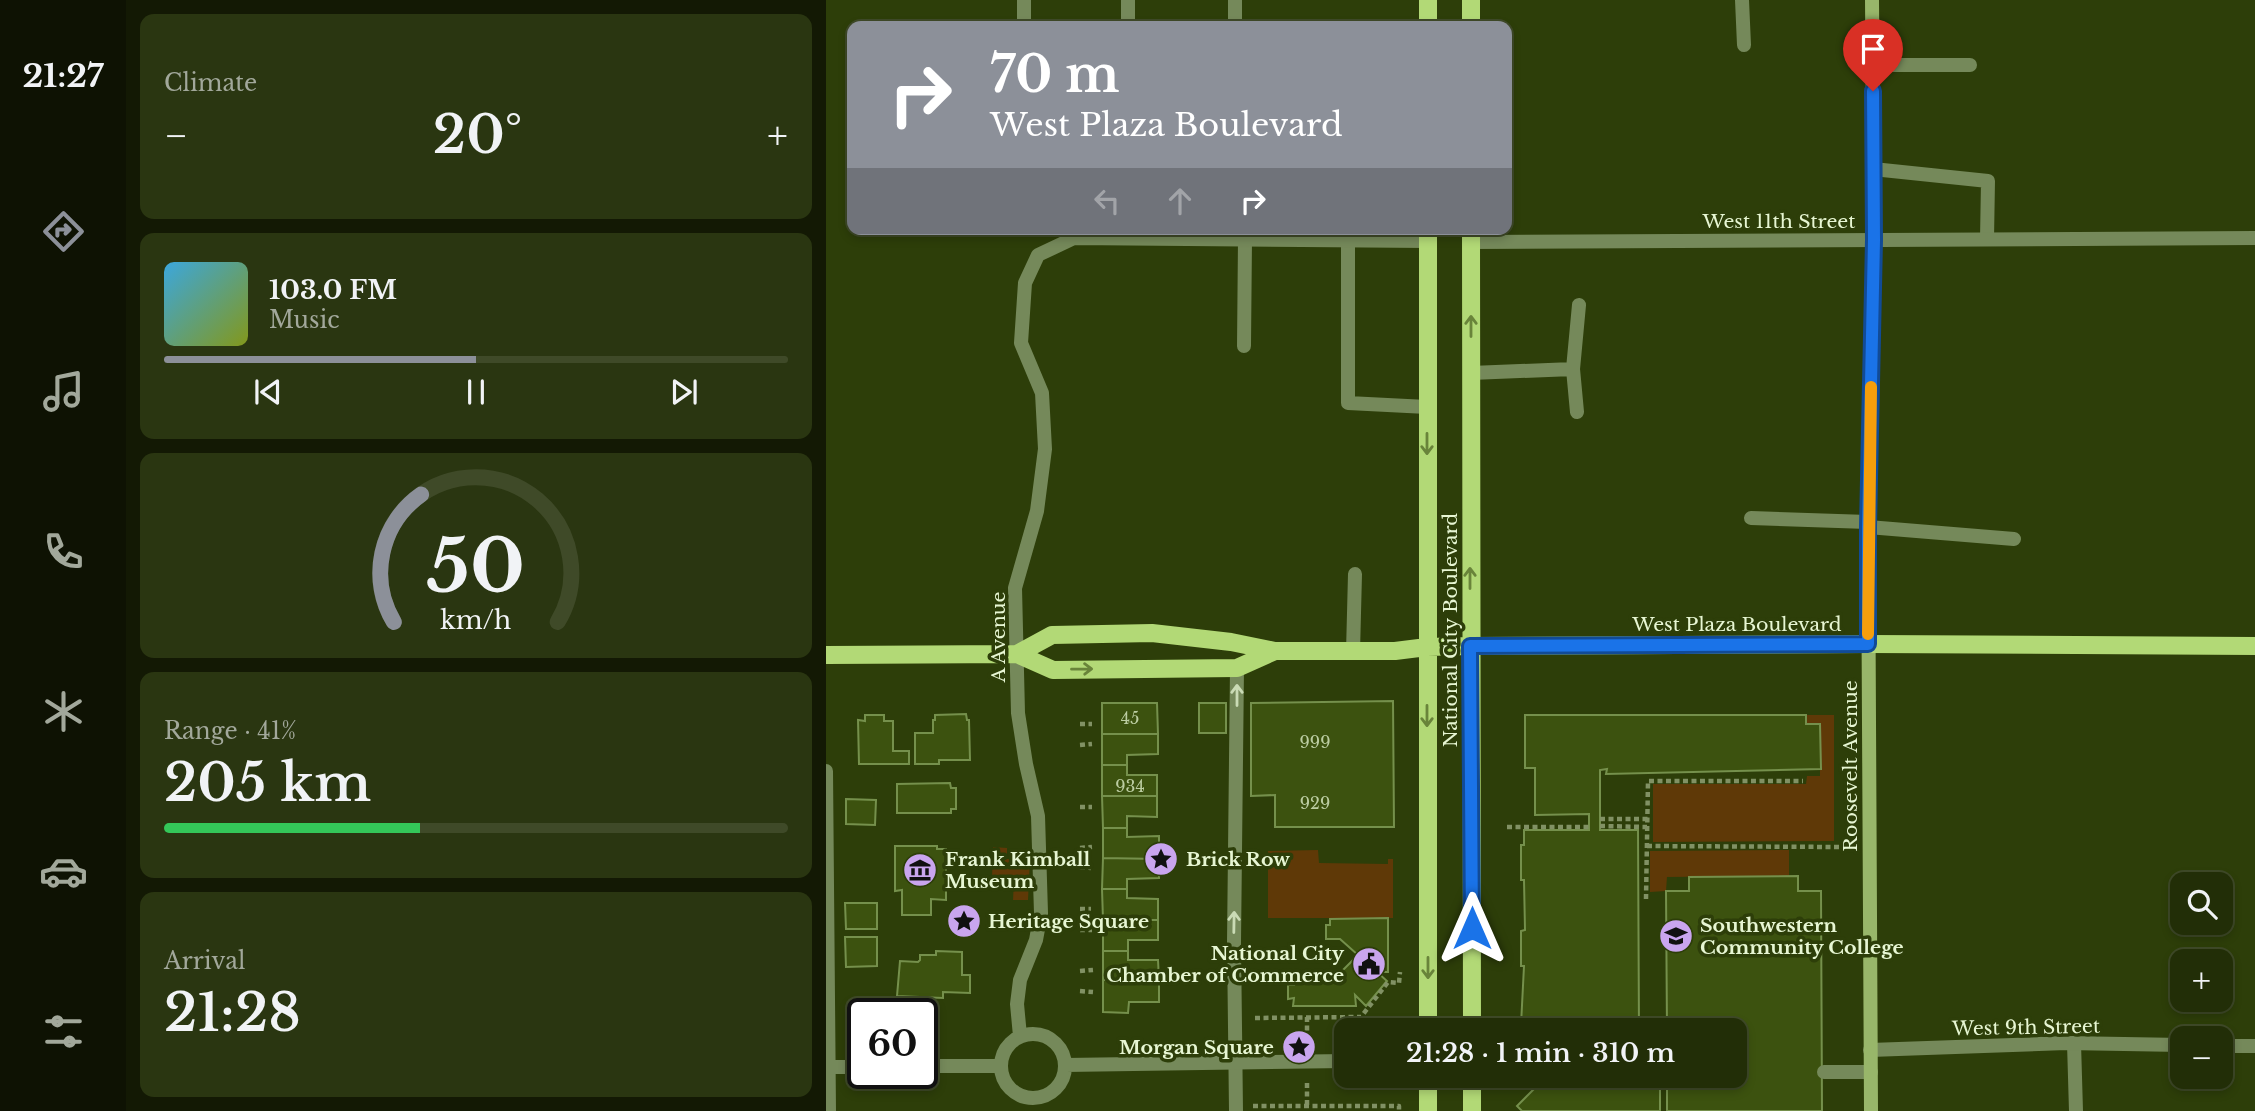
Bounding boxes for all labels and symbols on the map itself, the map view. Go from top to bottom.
pin [1843,19,1903,91]
street label: West 11th Street [1702,210,1856,233]
one-way arrow [1464,315,1478,338]
one-way arrow [1420,433,1434,456]
street label: National City Boulevard [1439,513,1462,747]
one-way arrow [1463,567,1477,590]
street label: A Avenue [987,592,1010,683]
street label: West Plaza Boulevard [1631,613,1842,636]
one-way arrow [1070,662,1093,676]
street label: Roosevelt Avenue [1839,680,1862,852]
one-way arrow [1230,683,1244,706]
one-way arrow [1420,704,1434,727]
house number: 45 [1121,708,1139,728]
house number: 999 [1300,732,1330,752]
house number: 934 [1115,776,1145,796]
house number: 929 [1300,793,1330,813]
place icon: Brick Row [1142,840,1180,878]
place label: Frank Kimball Museum [945,848,1091,893]
place label: Brick Row [1186,848,1290,871]
museum icon: Frank Kimball Museum [901,851,939,889]
position arrow [1435,891,1509,965]
place icon: Heritage Square [945,902,983,940]
place label: Heritage Square [988,910,1149,933]
one-way arrow [1227,911,1241,934]
place label: Southwestern Community College [1700,914,1904,959]
school or university icon: Southwestern Community College [1657,917,1695,955]
place label: National City Chamber of Commerce [1106,942,1345,987]
public building icon: National City Chamber of Commerce [1350,945,1388,983]
one-way arrow [1421,956,1435,979]
speed limit sign: 60 [847,998,938,1089]
street label: West 9th Street [1951,1015,2101,1040]
place icon: Morgan Square [1280,1028,1318,1066]
place label: Morgan Square [1119,1036,1274,1059]

